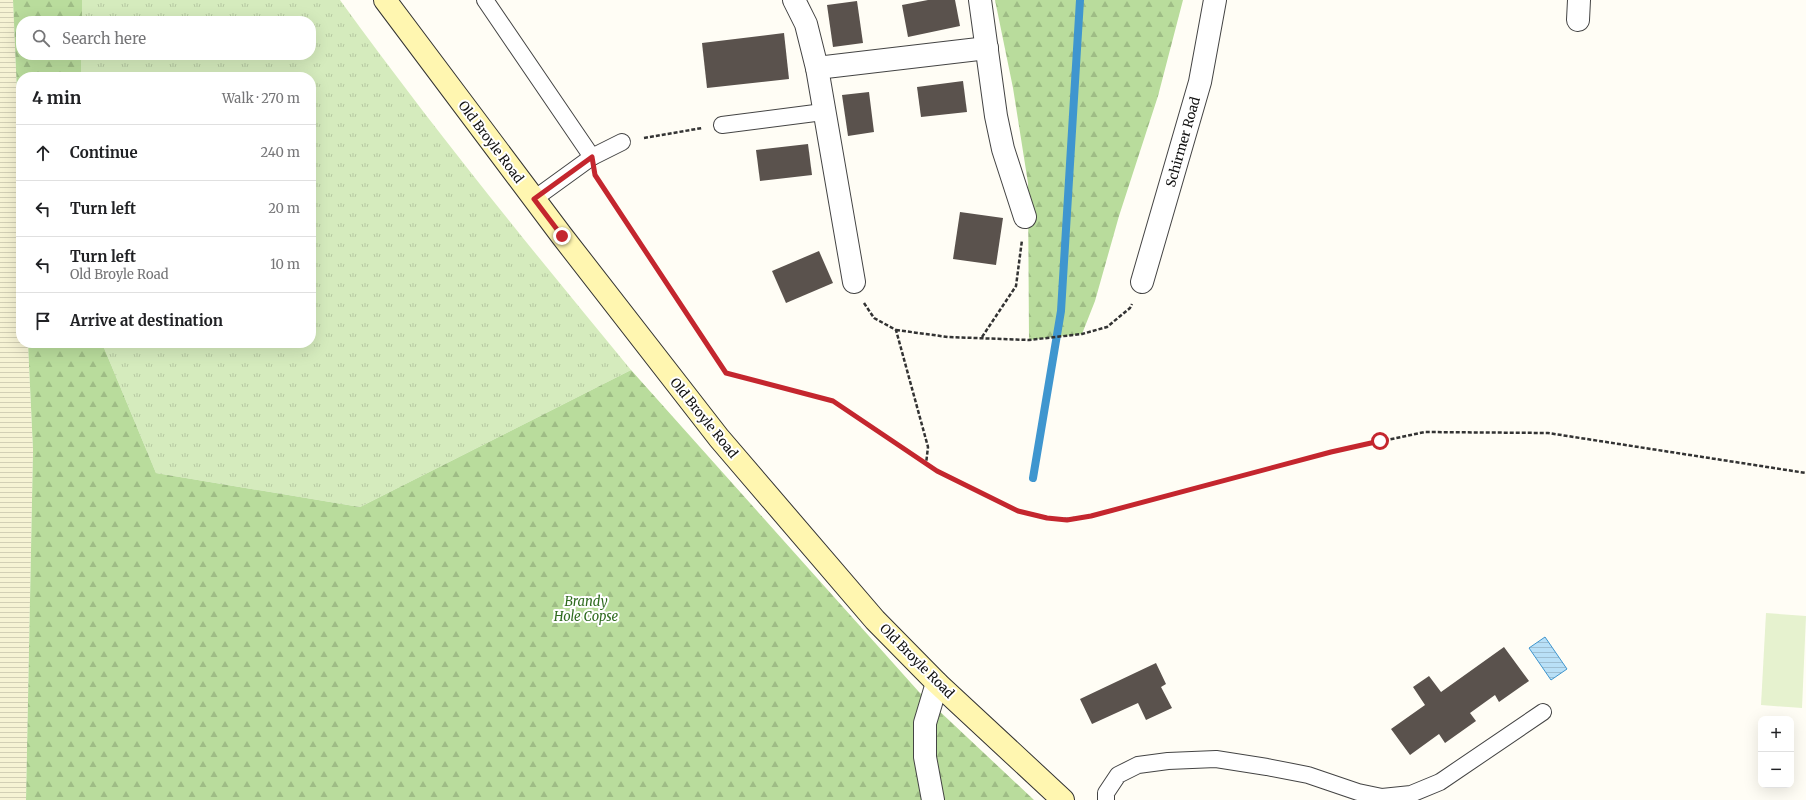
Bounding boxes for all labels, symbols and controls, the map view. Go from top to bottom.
search box [16,16,316,60]
icon: search [30,27,52,49]
text: Search here [62,29,146,48]
text: 4 min [32,87,81,109]
text: Walk · 270 m [222,90,300,107]
street label: Schirmer Road [1162,95,1204,189]
street label: Old Broyle Road [455,98,528,187]
icon: ahead [32,142,54,164]
text: Continue [70,143,138,162]
text: 240 m [260,144,300,161]
icon: left [32,198,54,220]
text: Turn left [70,199,136,218]
text: 20 m [268,200,300,217]
route end [553,227,571,245]
text: Turn left [70,247,136,266]
icon: left [32,254,54,276]
text: 10 m [270,256,300,273]
text: Old Broyle Road [70,266,169,283]
icon: arrive [32,310,54,332]
text: Arrive at destination [70,311,223,330]
street label: Old Broyle Road [666,374,742,462]
route start [1371,432,1389,450]
park label: Brandy Hole Copse [553,593,619,625]
street label: Old Broyle Road [876,620,958,702]
map controls [1758,716,1794,788]
button: + [1758,716,1794,752]
button: − [1758,752,1794,788]

